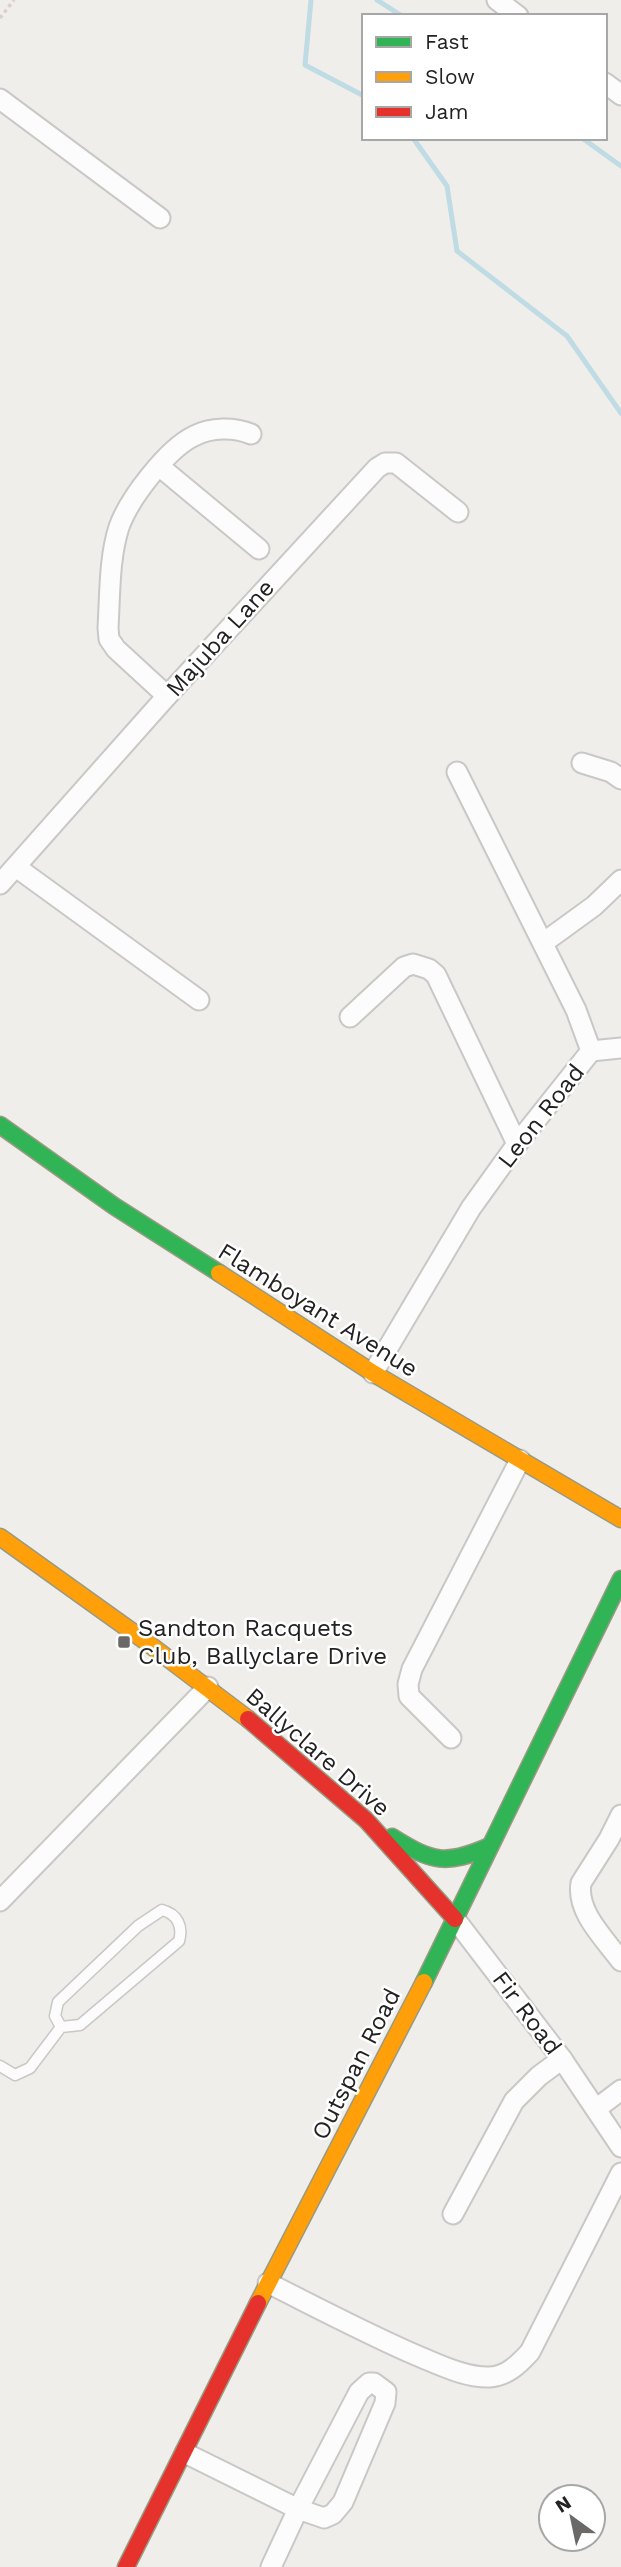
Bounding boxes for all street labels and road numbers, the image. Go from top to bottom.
street label: Majuba Lane [160,574,280,702]
street label: Leon Road [492,1059,590,1173]
street label: Flamboyant Avenue [213,1237,423,1383]
street label: Ballyclare Drive [240,1682,396,1822]
street label: Fir Road [487,1966,567,2060]
street label: Outspan Road [306,1984,406,2144]

